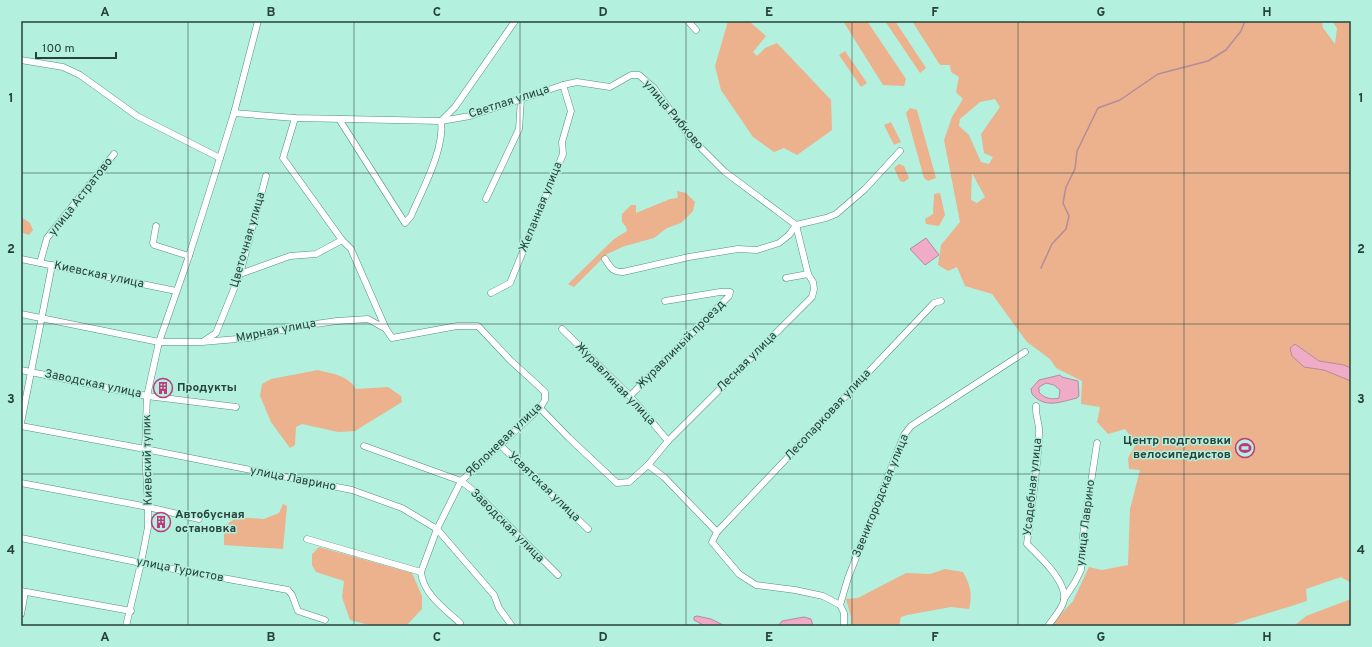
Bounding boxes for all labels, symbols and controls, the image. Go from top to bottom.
text: A [100,5,110,21]
text: B [267,5,276,21]
text: C [433,5,441,21]
text: D [598,5,608,21]
text: E [765,5,773,21]
text: F [931,5,939,21]
text: G [1097,5,1106,21]
text: H [1262,5,1272,21]
scale bar [36,34,116,60]
text: 100 m [42,41,75,57]
street label: улица Рибково [639,77,707,153]
street label: Светлая улица [466,81,552,123]
text: 1 [8,91,14,107]
text: 1 [1358,91,1364,107]
street label: улица Астратово [45,154,117,240]
street label: Желанная улица [516,159,566,255]
street label: Цветочная улица [227,190,269,290]
text: 2 [7,242,15,258]
text: 2 [1357,242,1365,258]
street label: Киевская улица [53,258,145,292]
street label: Журавлиный проезд [633,297,729,393]
street label: Мирная улица [235,315,317,347]
street label: Лесная улица [713,328,781,396]
street label: Журавлиная улица [571,339,659,429]
street label: Заводская улица [43,366,143,402]
street label: Лесопарковая улица [781,366,875,464]
building icon: Продукты [152,377,174,399]
place label: Продукты [177,380,237,396]
text: 3 [7,392,15,408]
text: 3 [1357,392,1365,408]
street label: Яблоневая улица [462,399,546,481]
street label: Киевский тупик [139,414,157,506]
street label: Звенигородская улица [849,432,913,560]
place label: Центр подготовки велосипедистов [1123,433,1231,463]
street label: Усадебная улица [1020,437,1046,537]
sports icon: Центр подготовки велосипедистов [1234,437,1256,459]
street label: Усвятская улица [504,448,584,526]
street label: улица Лаврино [249,463,338,495]
street label: улица Лаврино [1073,478,1099,567]
street label: Заводская улица [466,485,548,567]
place label: Автобусная остановка [175,507,245,537]
building icon: Автобусная остановка [150,511,172,533]
text: 4 [7,543,15,559]
text: 4 [1357,543,1365,559]
street label: улица Туристов [135,554,225,586]
text: A [100,630,110,646]
text: B [267,630,276,646]
text: C [433,630,441,646]
text: D [598,630,608,646]
text: E [765,630,773,646]
text: F [931,630,939,646]
text: G [1097,630,1106,646]
text: H [1262,630,1272,646]

